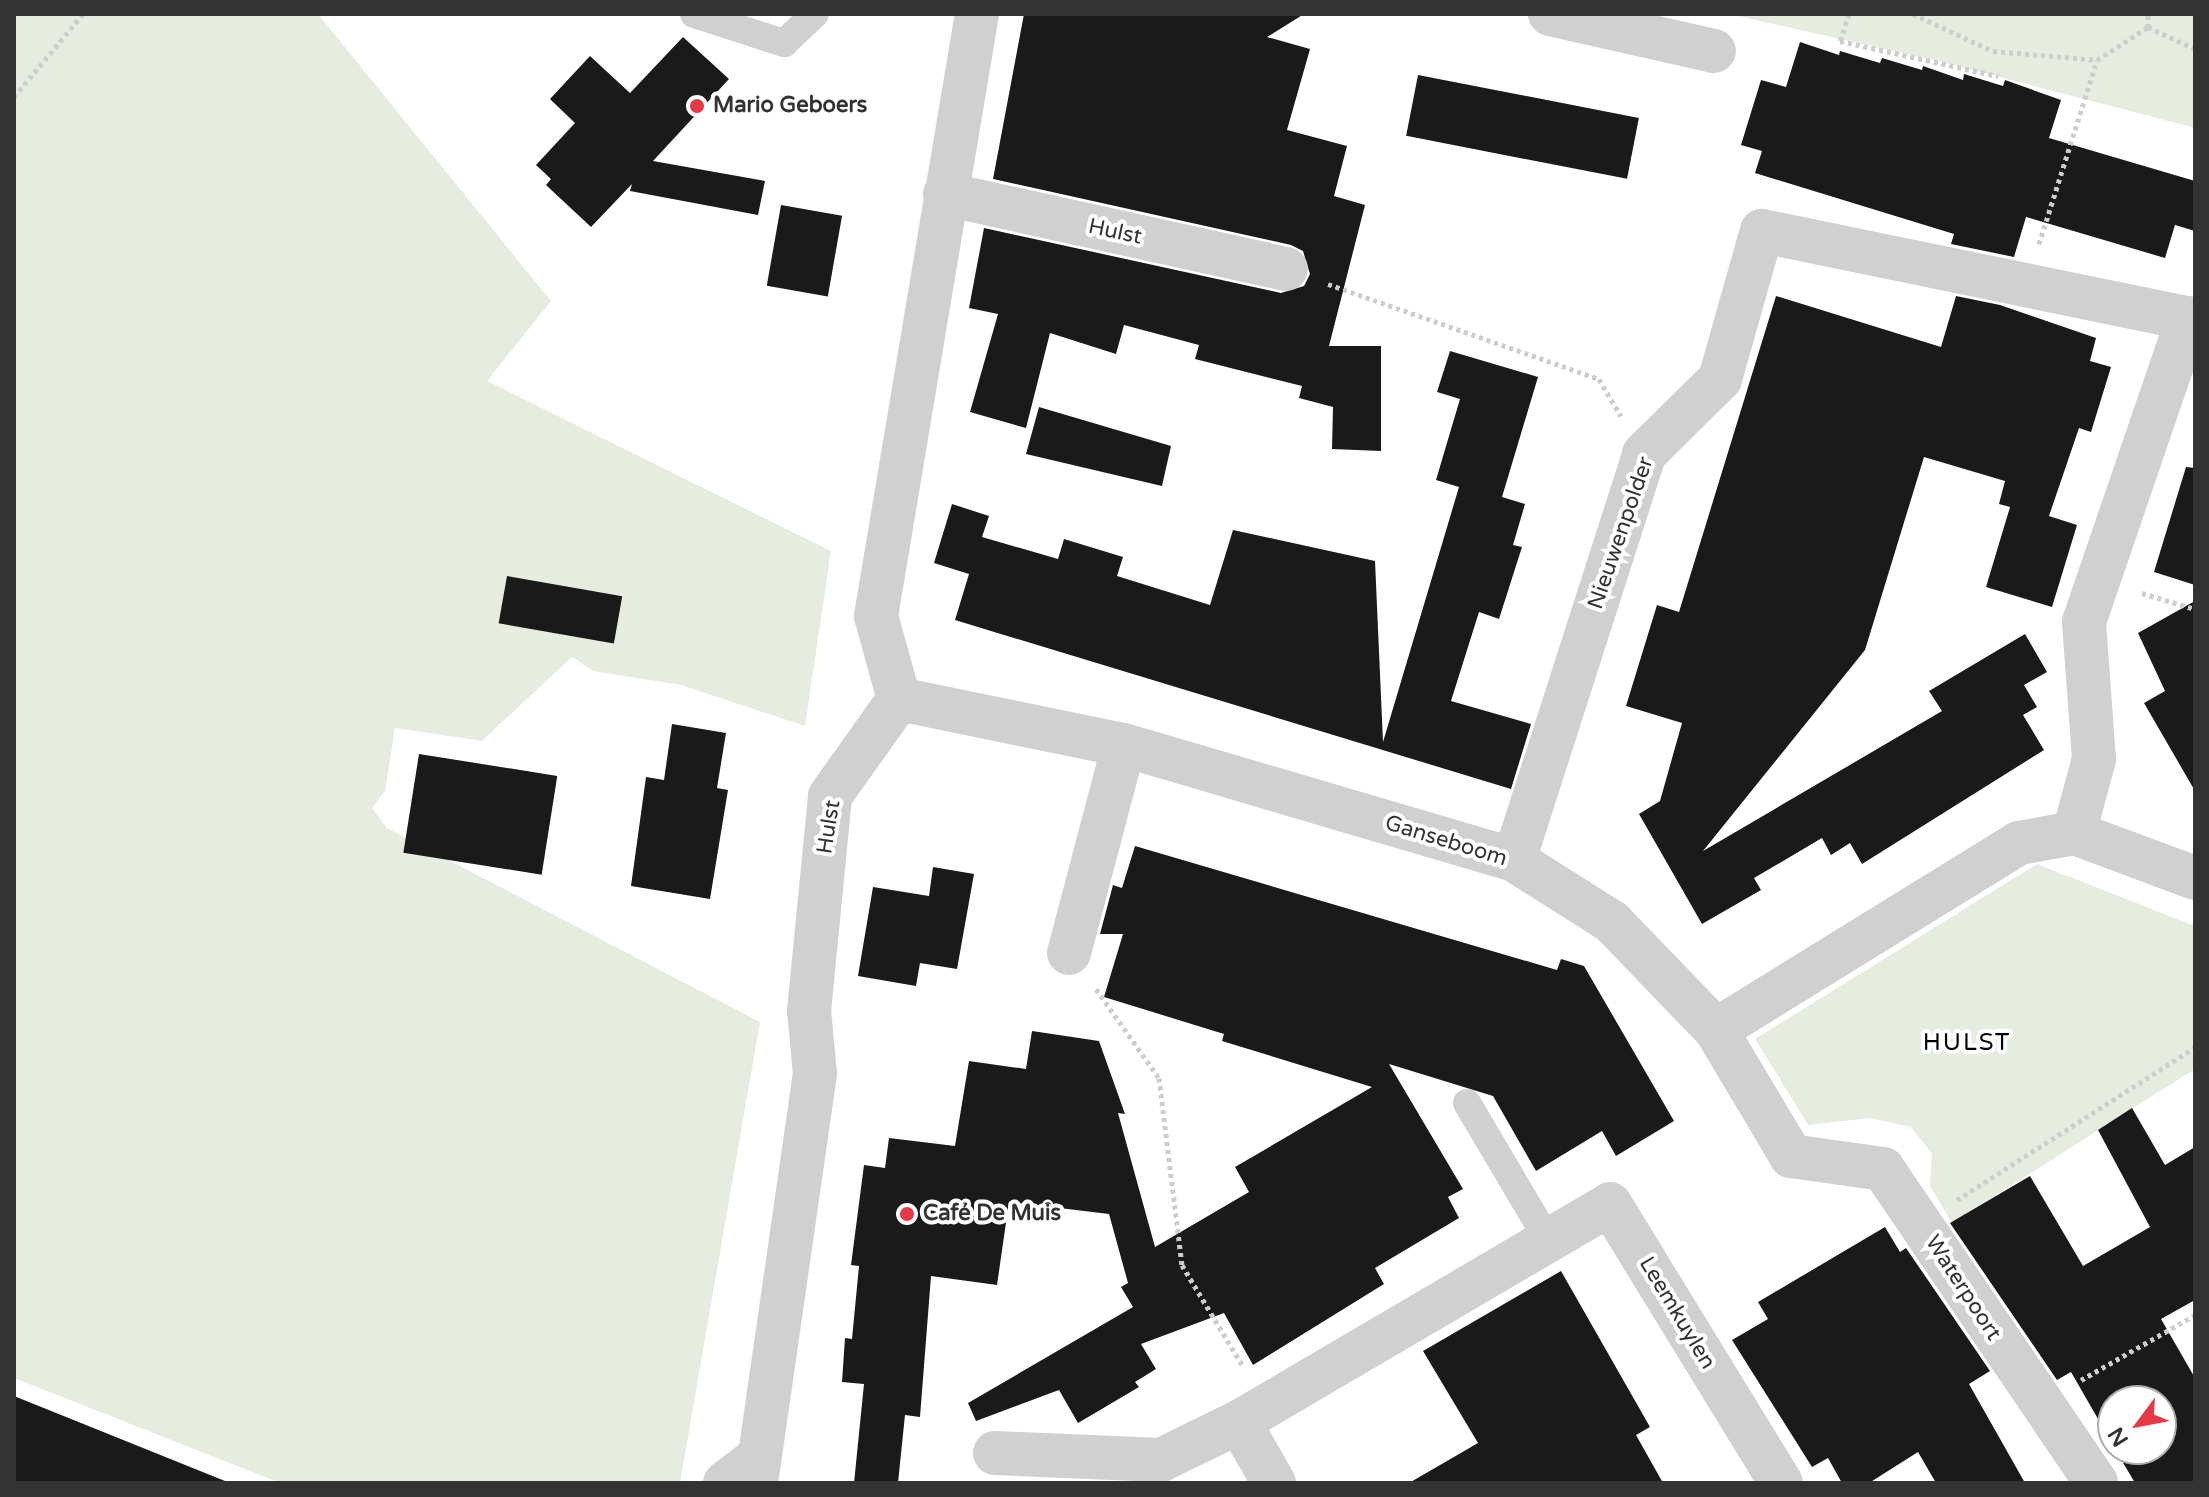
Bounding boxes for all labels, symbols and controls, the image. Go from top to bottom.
place label: Mario Geboers [713,93,867,119]
marker: Mario Geboers [688,97,706,115]
street label: Hulst [1086,213,1144,251]
street label: Nieuwenpolder [1583,453,1659,613]
street label: Hulst [812,798,846,856]
street label: Ganseboom [1382,810,1510,872]
district label: HULST [1923,1029,2011,1057]
place label: Café De Muis [923,1201,1061,1227]
marker: Café De Muis [898,1205,916,1223]
street label: Waterpoort [1919,1230,2007,1346]
street label: Leemkuylen [1633,1252,1721,1374]
north arrow [2097,1385,2177,1465]
text: N [2103,1422,2134,1451]

